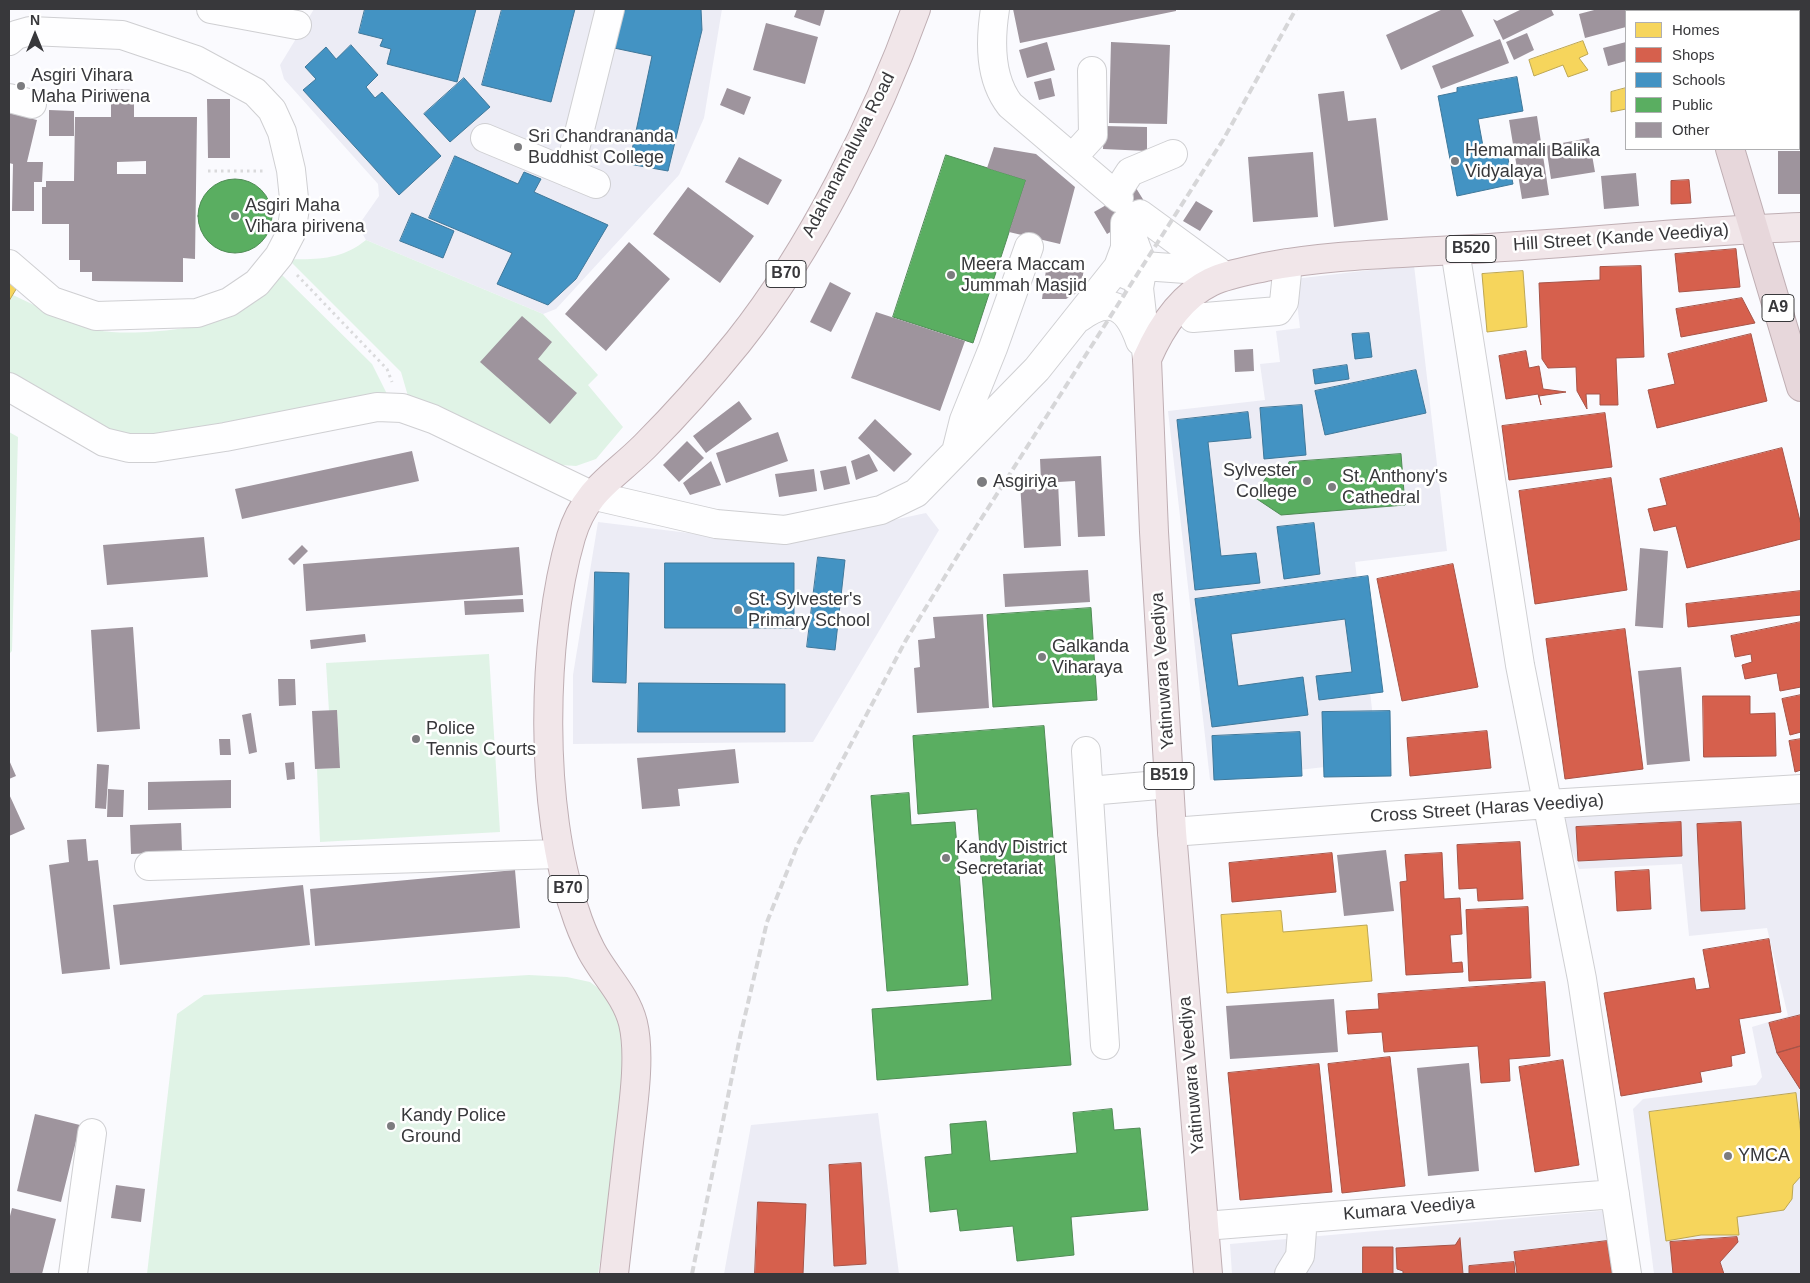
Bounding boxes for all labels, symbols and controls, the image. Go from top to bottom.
north arrow [10,10,60,60]
legend [1625,10,1800,150]
text: N [30,12,40,28]
text: Homes [1672,21,1720,38]
text: Shops [1672,46,1715,63]
place label: Asgiri Vihara Maha Piriwena [31,65,150,108]
street label: Adahanamaluwa Road [798,69,900,241]
text: Schools [1672,71,1725,88]
marker: Asgiri Vihara Maha Piriwena [15,80,27,92]
text: Public [1672,96,1713,113]
text: Other [1672,121,1710,138]
place label: Sri Chandrananda Buddhist College [528,126,674,168]
place label: Hemamali Balika Vidyalaya [1465,140,1600,182]
marker: Sri Chandrananda Buddhist College [512,141,524,153]
marker: Hemamali Balika Vidyalaya [1449,155,1461,167]
place label: Asgiri Maha Vihara pirivena [245,195,365,238]
marker: Asgiri Maha Vihara pirivena [229,210,241,222]
street label: Hill Street (Kande Veediya) [1512,220,1730,256]
road number: B520 [1446,235,1496,262]
place label: Meera Maccam Jummah Masjid [961,254,1087,296]
road number: B70 [766,260,806,288]
marker: Meera Maccam Jummah Masjid [945,269,957,281]
road number: A9 [1762,294,1794,322]
place label: Sylvester College [1223,460,1297,502]
place label: St. Anthony's Cathedral [1342,466,1447,508]
place label: Asgiriya [993,471,1057,493]
marker: Asgiriya [975,475,989,489]
marker: Sylvester College [1301,475,1313,487]
marker: St. Anthony's Cathedral [1326,481,1338,493]
place label: St. Sylvester's Primary School [748,589,870,632]
street label: Yatinuwara Veediya [1147,592,1179,750]
marker: St. Sylvester's Primary School [732,604,744,616]
place label: Galkanda Viharaya [1052,636,1129,679]
marker: Galkanda Viharaya [1036,651,1048,663]
place label: Police Tennis Courts [426,718,536,761]
marker: Police Tennis Courts [410,733,422,745]
road number: B519 [1144,762,1194,789]
street label: Cross Street (Haras Veediya) [1369,790,1605,828]
place label: Kandy District Secretariat [956,837,1067,880]
marker: Kandy District Secretariat [940,852,952,864]
road number: B70 [548,876,588,902]
street label: Yatinuwara Veediya [1174,995,1210,1155]
place label: Kandy Police Ground [401,1105,506,1148]
marker: Kandy Police Ground [385,1120,397,1132]
place label: YMCA [1738,1145,1790,1167]
marker: YMCA [1722,1150,1734,1162]
street label: Kumara Veediya [1342,1192,1476,1226]

